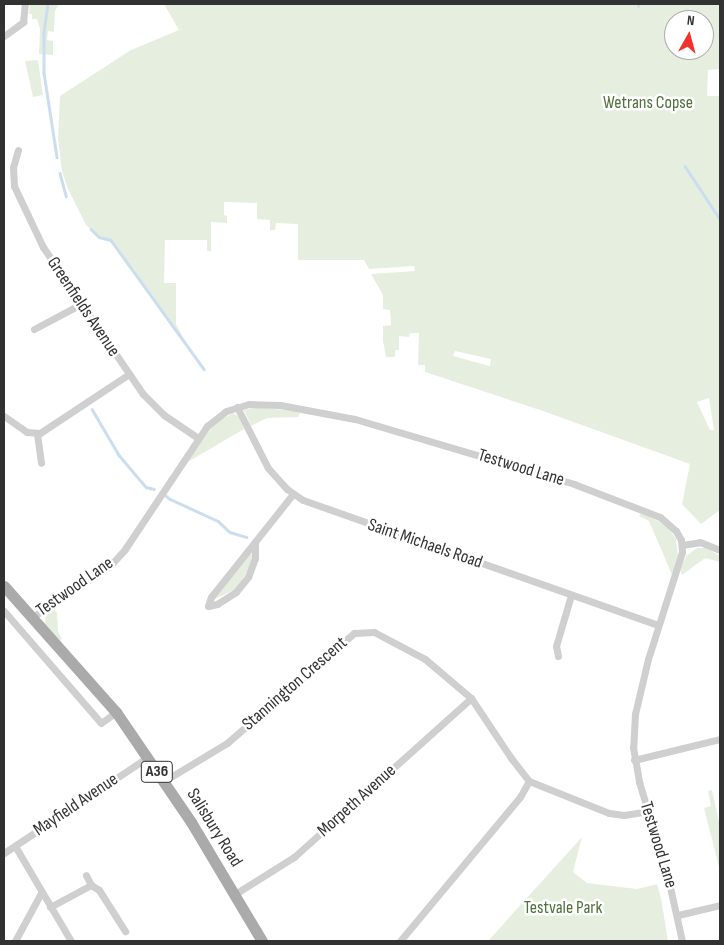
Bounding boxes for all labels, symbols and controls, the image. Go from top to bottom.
north arrow [664,10,714,60]
text: N [686,12,696,29]
park label: Wetrans Copse [603,92,693,114]
street label: Greenfields Avenue [42,253,124,361]
street label: Testwood Lane [475,445,567,491]
street label: Saint Michaels Road [365,514,485,574]
street label: Testwood Lane [32,553,118,621]
street label: Stannington Crescent [238,633,352,735]
road number: A36 [141,759,173,786]
street label: Morpeth Avenue [313,760,401,842]
street label: Mayfield Avenue [30,769,122,841]
street label: Salisbury Road [181,785,247,871]
street label: Testwood Lane [635,799,681,891]
park label: Testvale Park [524,897,602,919]

